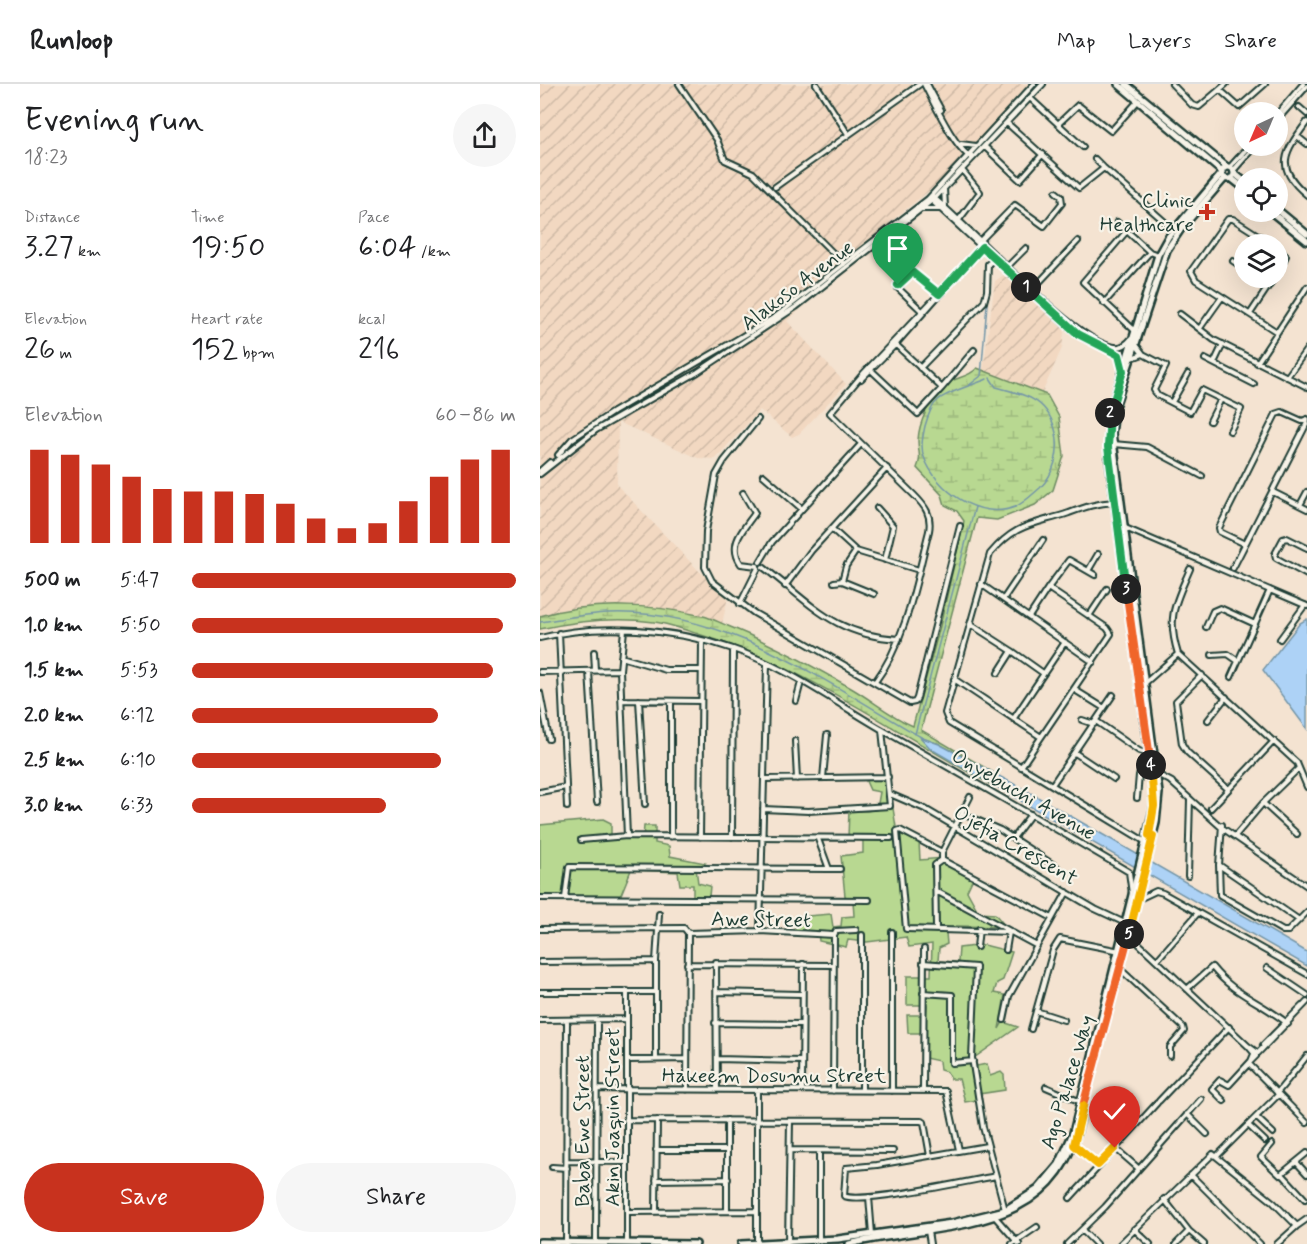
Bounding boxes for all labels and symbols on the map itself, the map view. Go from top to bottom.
north arrow [1234,102,1288,156]
place label: Clinic Healthcare [1100,187,1194,239]
marker: Clinic Healthcare [1198,203,1216,221]
pin [872,223,923,285]
street label: Alakoso Avenue [735,234,860,338]
pin: 1 [1011,272,1041,302]
pin: 2 [1095,398,1125,428]
pin: 3 [1111,574,1141,604]
street label: Onyebuchi Avenue [946,742,1101,848]
pin: 4 [1136,750,1166,780]
street label: Ojefia Crescent [948,799,1083,893]
street label: Awe Street [711,905,811,935]
pin: 5 [1114,919,1144,949]
street label: Ago Palace Way [1034,1012,1102,1153]
street label: Akin Joaquin Street [599,1027,627,1207]
street label: Baba Ewe Street [569,1055,597,1207]
street label: Hakeem Dosumu Street [662,1062,887,1090]
pin [1089,1086,1140,1148]

